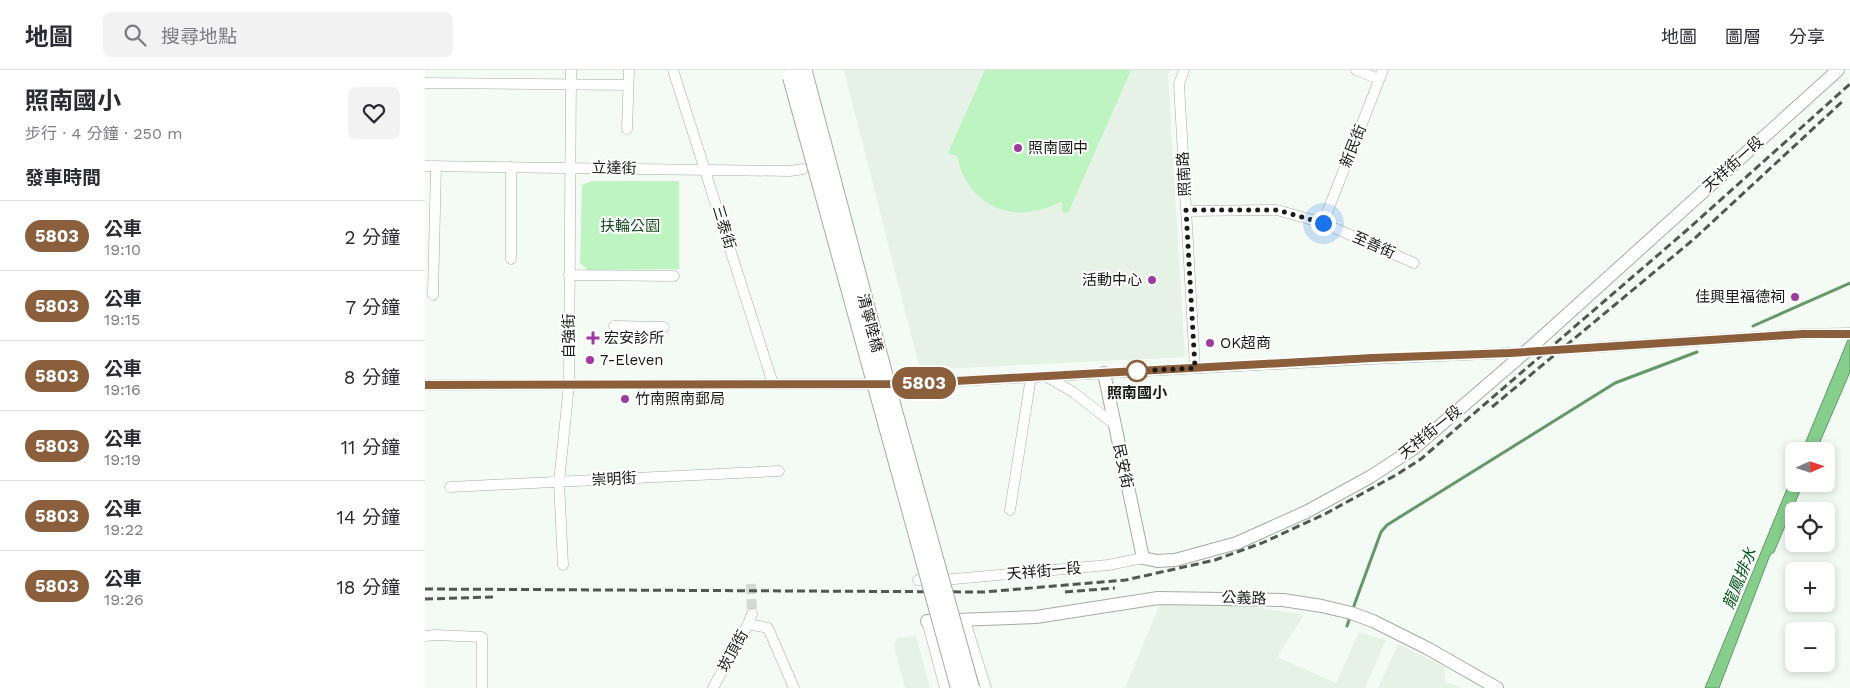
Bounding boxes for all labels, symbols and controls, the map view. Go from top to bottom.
search box [103,12,453,57]
icon: search [121,21,149,49]
text: 地圖 [25,23,73,51]
text: 搜尋地點 [161,25,237,48]
text: 地圖 [1661,26,1697,47]
text: 圖層 [1725,26,1761,47]
text: 分享 [1789,26,1825,47]
text: 照南國小 [25,87,121,115]
button: heart [348,87,400,139]
street label: 新民街 [1336,122,1370,170]
text: 步行 · 4 分鐘 · 250 m [25,124,183,143]
street label: 天祥街一段 [1699,132,1767,196]
place label: 照南國中 [1028,139,1088,157]
marker: 照南國中 [1012,142,1024,154]
street label: 照南路 [1174,151,1194,197]
street label: 立達街 [591,159,637,177]
text: 發車時間 [25,166,101,189]
street label: 三泰街 [709,203,739,251]
your location [1311,211,1336,236]
text: 公車 [104,217,142,240]
park label: 扶輪公園 [600,217,660,235]
text: 5803 [35,225,79,246]
text: 2 分鐘 [344,226,400,249]
street label: 至善街 [1350,228,1398,262]
text: 19:10 [104,240,141,259]
place label: 活動中心 [1082,271,1142,289]
marker: 活動中心 [1146,274,1158,286]
text: 公車 [104,287,142,310]
place label: 佳興里福德祠 [1695,288,1785,306]
marker: 佳興里福德祠 [1789,291,1801,303]
street label: 清寧陸橋 [854,292,886,354]
text: 5803 [35,295,79,316]
text: 7 分鐘 [345,296,400,319]
text: 19:15 [104,310,140,329]
street label: 自強街 [560,313,578,359]
place label: 宏安診所 [604,329,664,347]
marker: 宏安診所 [586,331,600,345]
place label: OK超商 [1220,334,1271,352]
marker: OK超商 [1204,337,1216,349]
place label: 7-Eleven [600,351,664,369]
marker: 7-Eleven [584,354,596,366]
text: 公車 [104,357,142,380]
marker: 照南國小 [1126,360,1148,382]
text: 5803 [35,365,79,386]
text: 8 分鐘 [344,366,400,389]
line badge: 5803 [889,367,959,399]
text: 5803 [902,372,946,393]
text: 19:16 [104,380,141,399]
place label: 照南國小 [1107,384,1168,402]
place label: 竹南照南郵局 [635,390,725,408]
marker: 竹南照南郵局 [619,393,631,405]
street label: 天祥街一段 [1395,401,1465,463]
text: 公車 [104,427,142,450]
text: 5803 [35,435,79,456]
text: 11 分鐘 [341,436,400,459]
street label: 民安街 [1110,442,1136,490]
north arrow [1785,442,1835,492]
map controls [1785,442,1835,672]
text: 19:19 [104,450,141,469]
street label: 崇明街 [591,469,637,489]
text: 公車 [104,497,142,520]
button: locate [1785,502,1835,552]
text: 5803 [35,505,79,526]
text: 14 分鐘 [337,506,400,529]
text: 19:22 [104,520,143,539]
water label: 龍鳳排水 [1719,544,1761,611]
street label: 天祥街一段 [1006,559,1082,583]
button: + [1785,562,1835,612]
text: 公車 [104,567,142,590]
text: 5803 [35,575,79,596]
text: 18 分鐘 [336,576,400,599]
street label: 公義路 [1221,588,1267,608]
text: 19:26 [104,590,144,609]
button: − [1785,622,1835,672]
street label: 崁頂街 [714,627,752,675]

